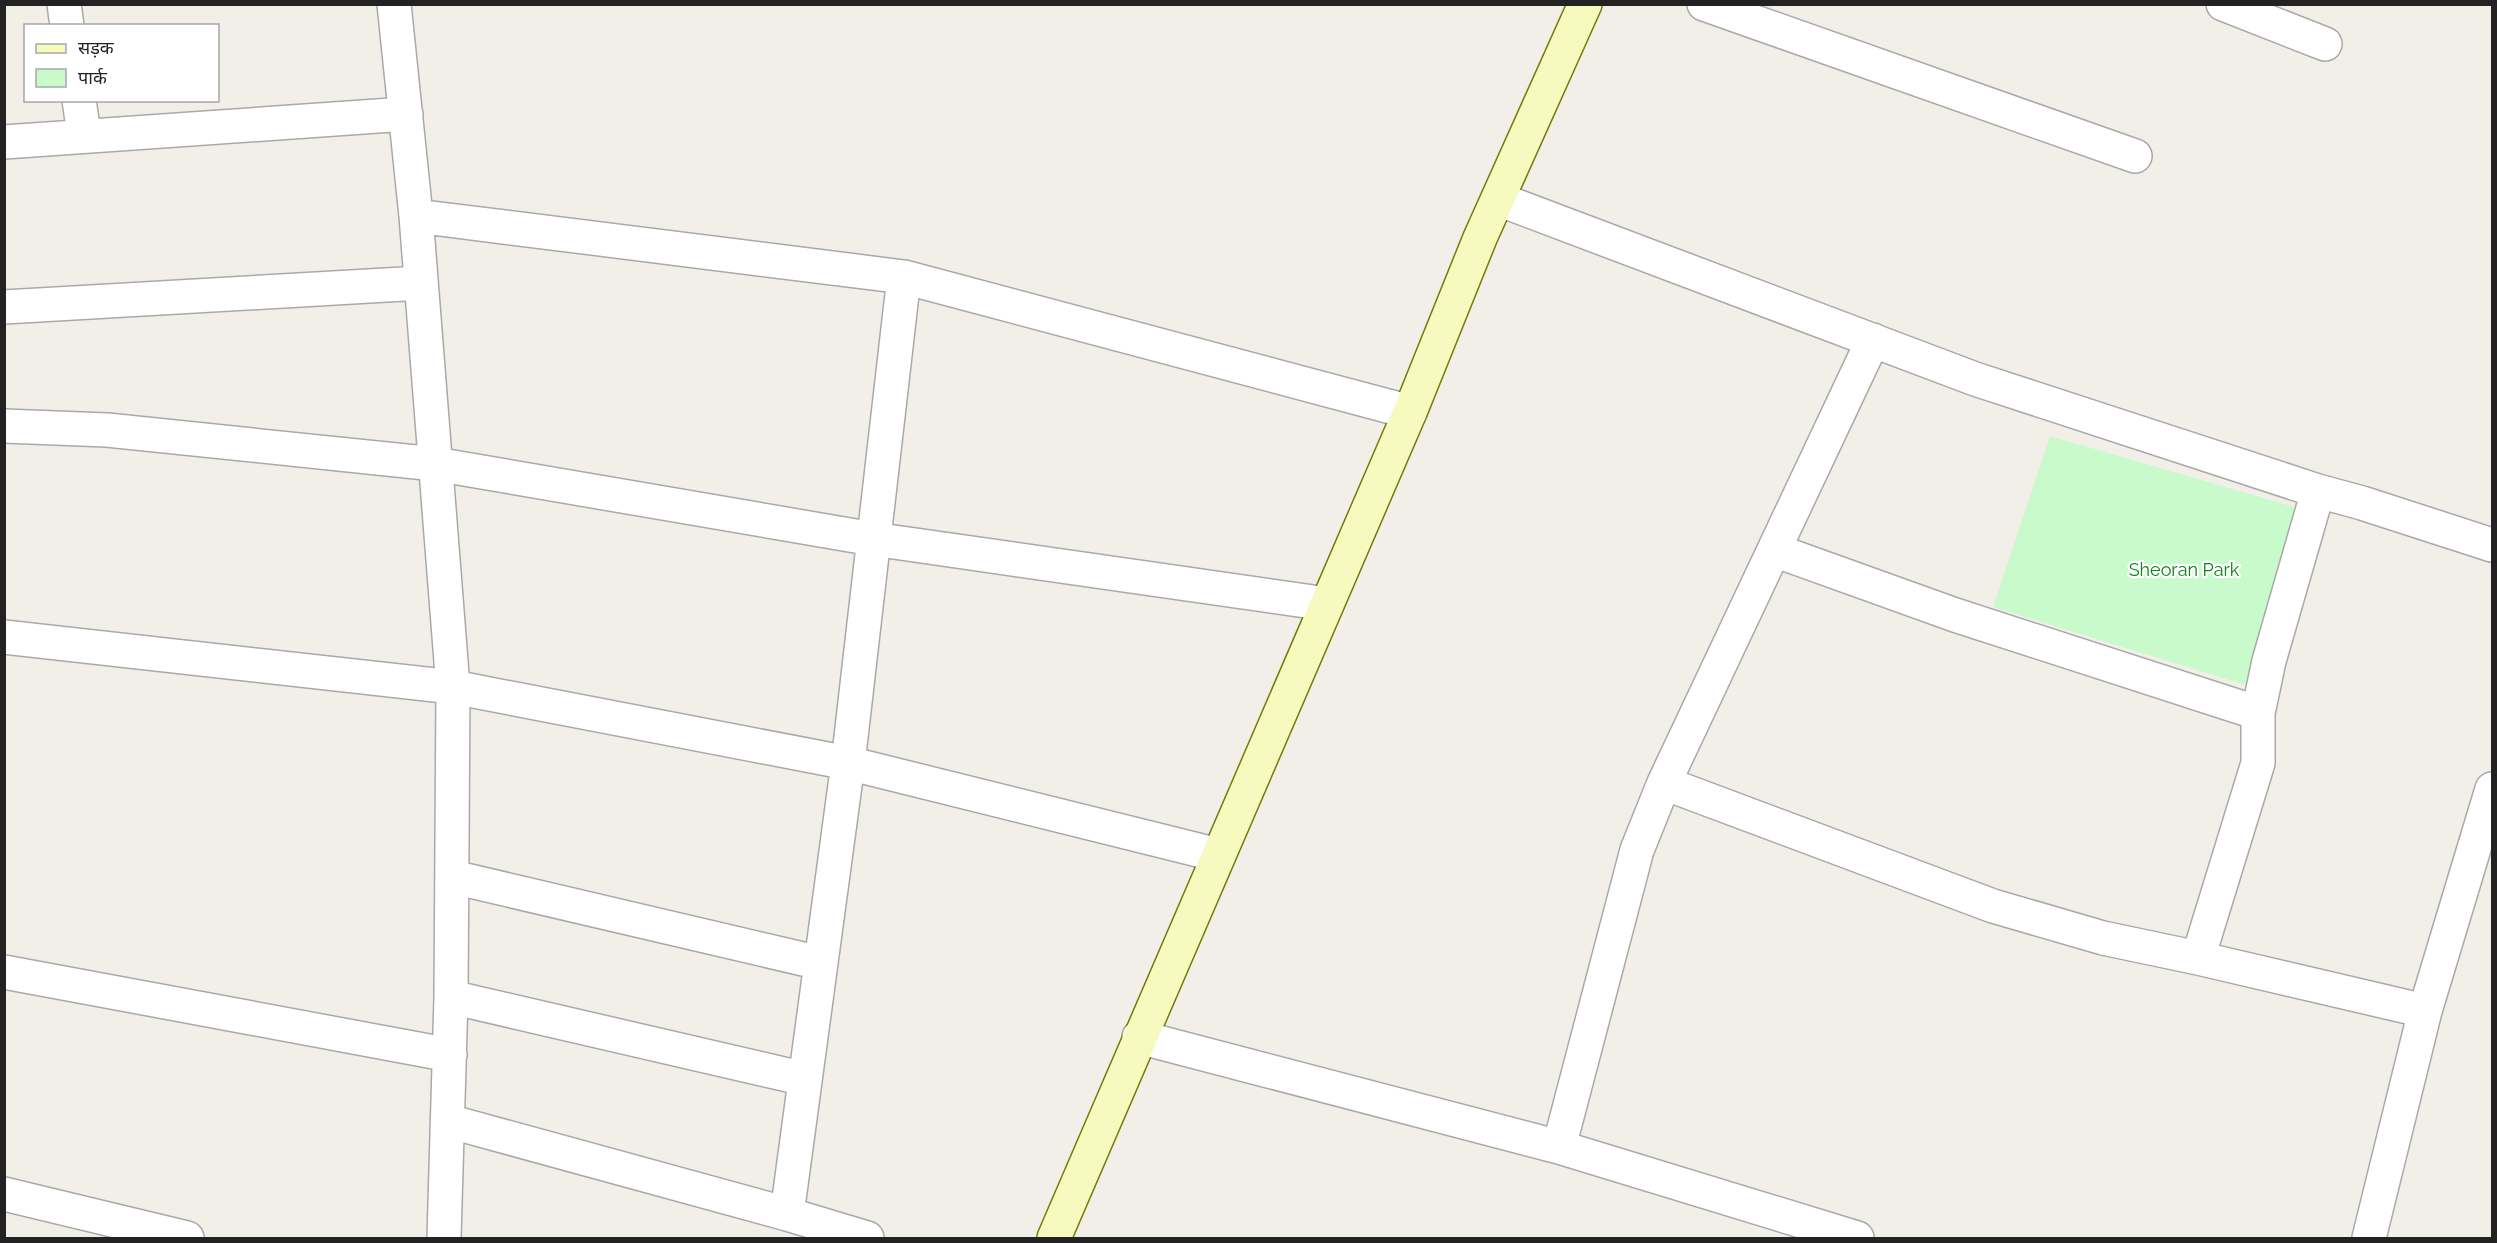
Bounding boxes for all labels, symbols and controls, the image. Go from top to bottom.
legend [24,24,219,102]
text: सड़क [78,37,115,58]
text: पार्क [78,67,108,88]
park label: Sheoran Park [2129,559,2240,580]

